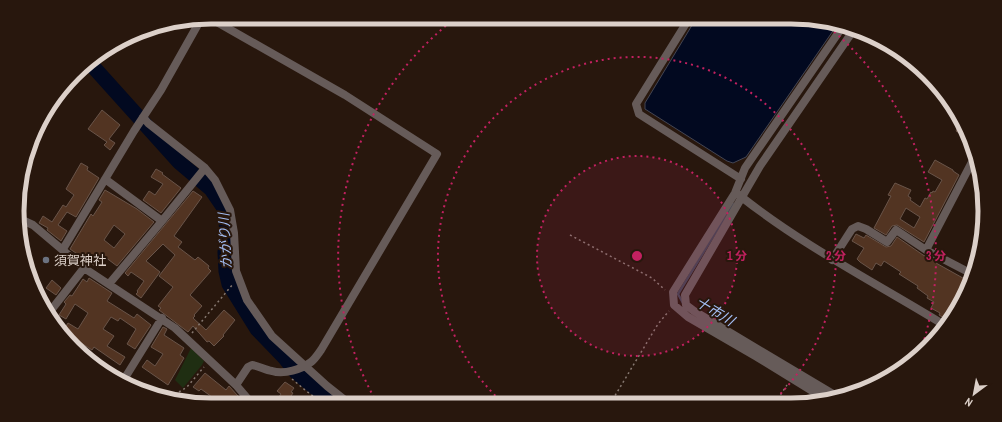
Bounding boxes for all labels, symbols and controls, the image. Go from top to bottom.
water label: かがり川 [214,211,235,269]
text: 1 分 [727,248,747,264]
text: 2 分 [826,248,846,264]
text: 3 分 [926,248,946,264]
centre of rings [630,249,644,263]
place label: 須賀神社 [54,252,106,269]
marker: 須賀神社 [41,255,51,265]
water label: 十市川 [692,292,739,331]
north arrow [954,374,994,414]
text: N [962,395,975,410]

